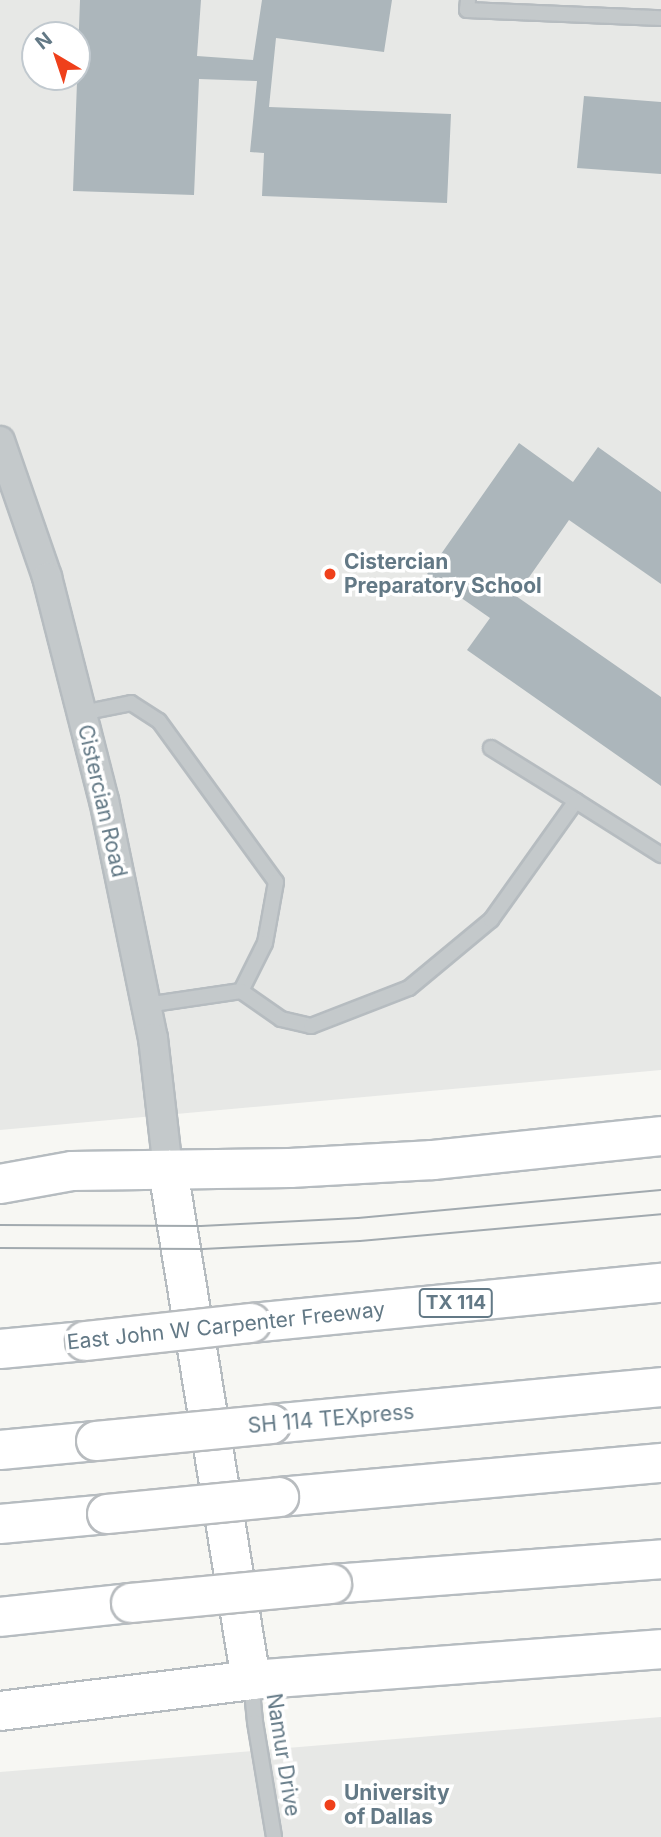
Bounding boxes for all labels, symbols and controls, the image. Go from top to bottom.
north arrow [21,21,91,91]
text: N [31,27,57,54]
place label: Cistercian Preparatory School [344,549,542,599]
marker: Cistercian Preparatory School [322,566,338,582]
street label: Cistercian Road [72,722,132,880]
road number: TX 114 [418,1288,494,1318]
street label: East John W Carpenter Freeway [66,1297,386,1355]
street label: SH 114 TEXpress [247,1399,415,1439]
street label: Namur Drive [261,1692,305,1818]
place label: University of Dallas [344,1780,450,1830]
marker: University of Dallas [322,1797,338,1813]

